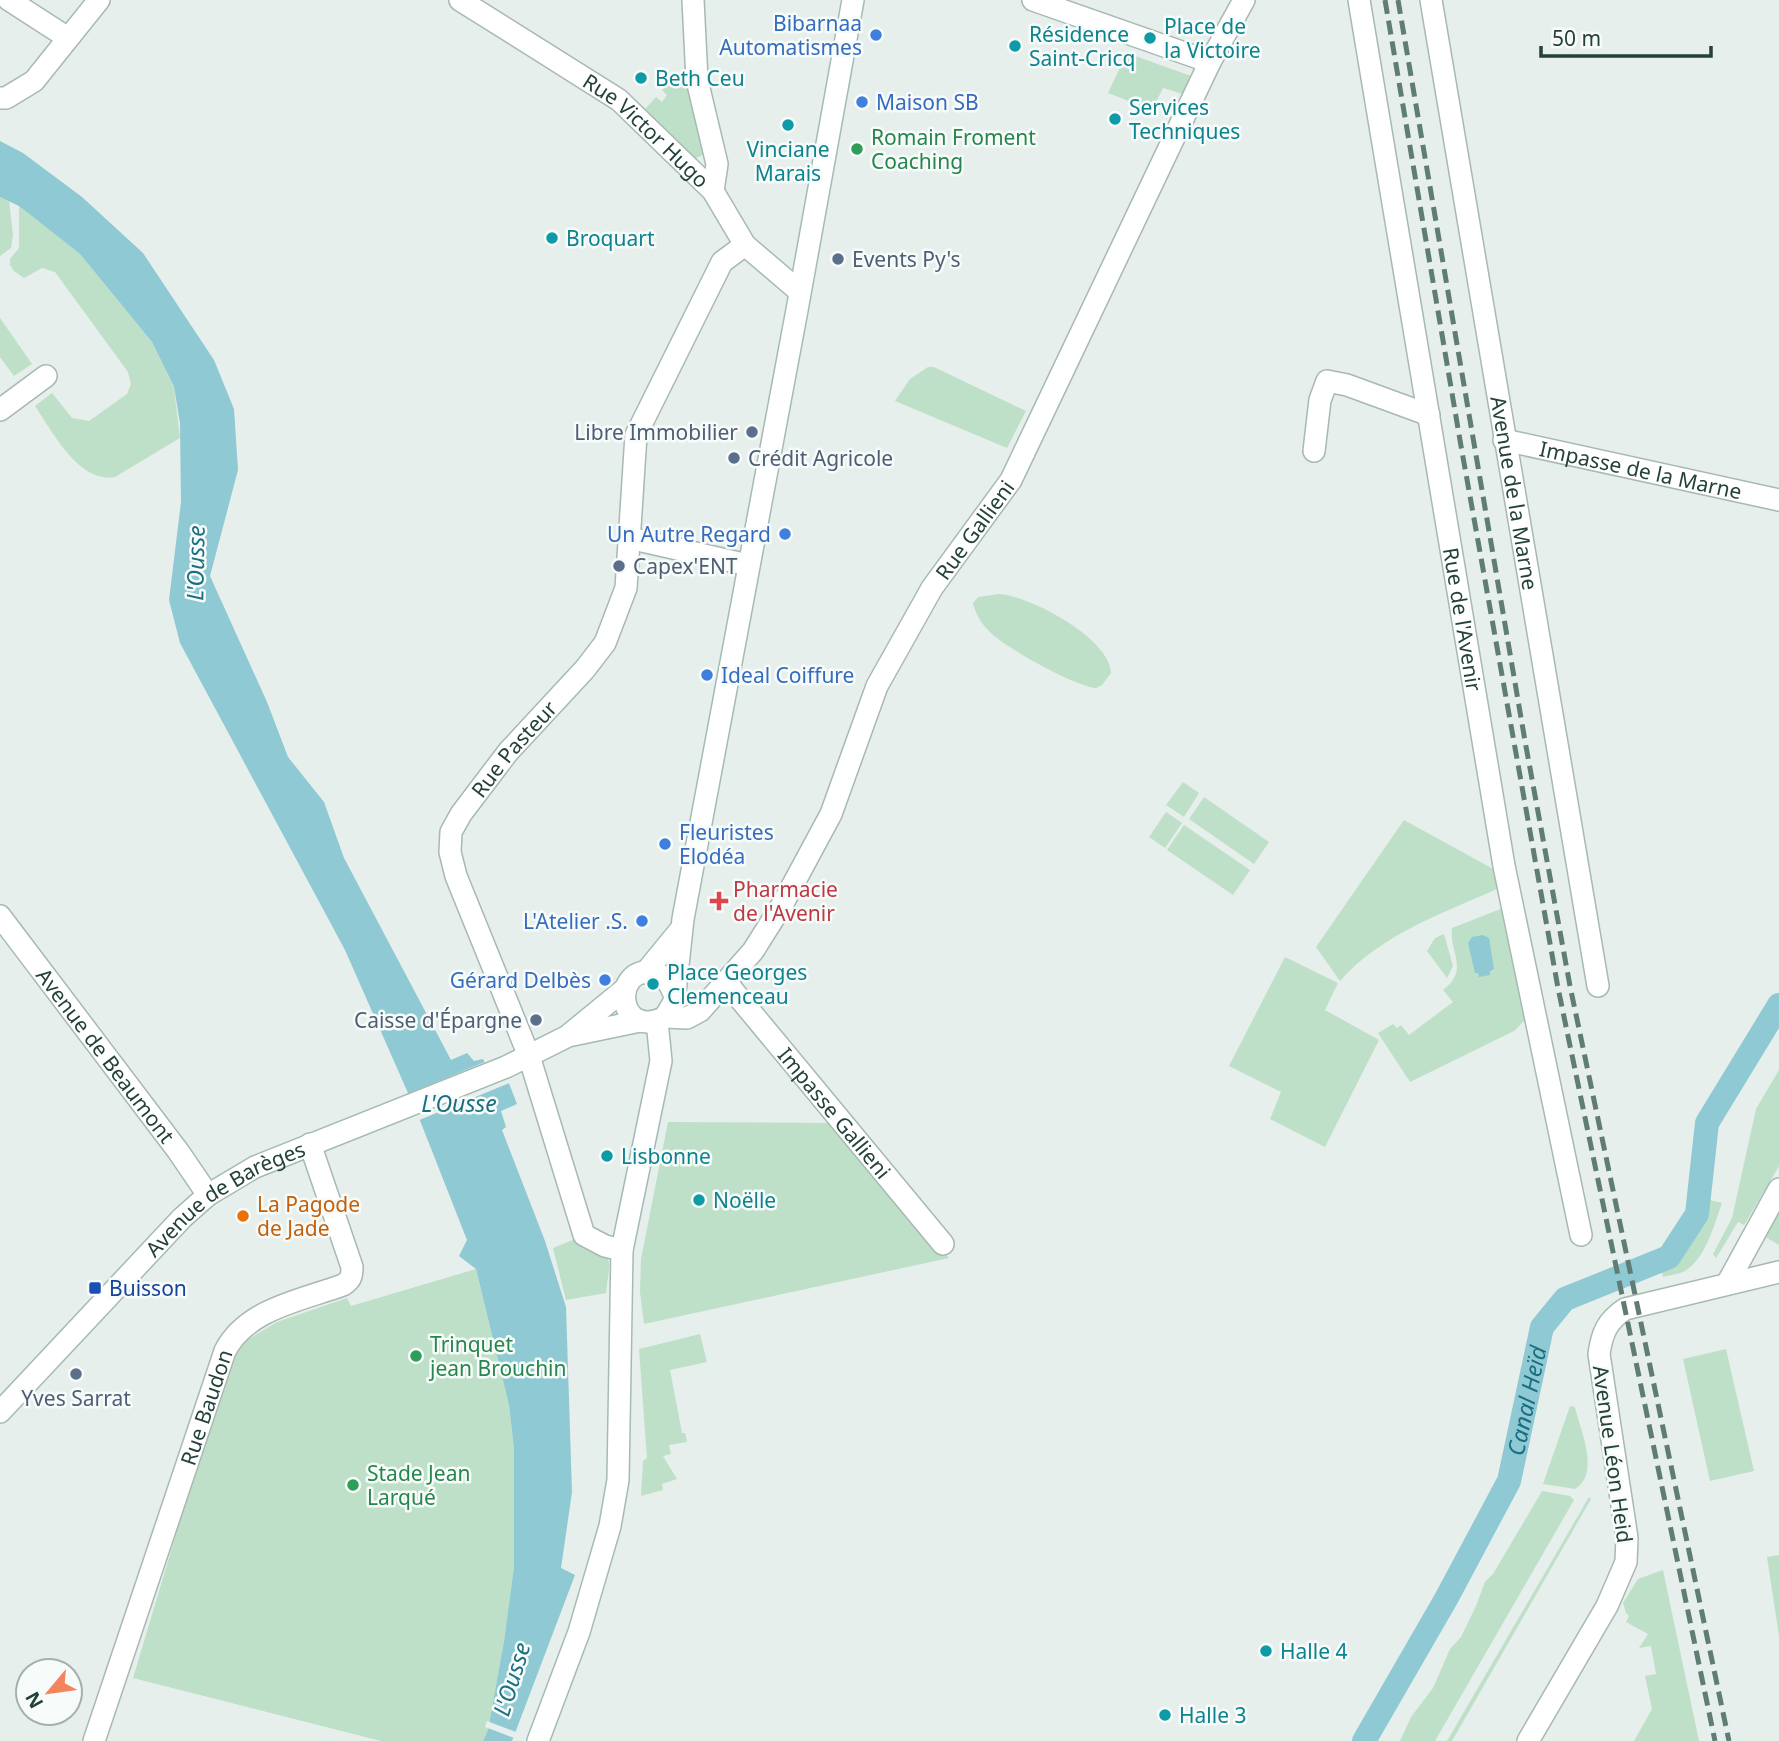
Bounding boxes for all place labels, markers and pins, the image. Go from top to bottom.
place label: Bibarnaa Automatismes [719,9,862,61]
place label: Place de la Victoire [1164,12,1261,64]
place label: Résidence Saint-Cricq [1029,20,1135,72]
marker: Bibarnaa Automatismes [868,27,884,43]
marker: Place de la Victoire [1142,30,1158,46]
marker: Résidence Saint-Cricq [1007,38,1023,54]
place label: Beth Ceu [655,64,745,92]
marker: Beth Ceu [633,70,649,86]
place label: Maison SB [876,88,979,116]
place label: Services Techniques [1129,93,1240,145]
marker: Maison SB [854,94,870,110]
marker: Services Techniques [1107,111,1123,127]
marker: Vinciane Marais [780,117,796,133]
place label: Romain Froment Coaching [871,123,1036,175]
place label: Vinciane Marais [746,135,830,187]
marker: Romain Froment Coaching [849,141,865,157]
place label: Broquart [566,224,655,252]
marker: Broquart [544,230,560,246]
place label: Events Py's [852,245,961,273]
marker: Events Py's [830,251,846,267]
place label: Libre Immobilier [574,418,738,446]
marker: Libre Immobilier [744,424,760,440]
place label: Crédit Agricole [748,444,893,472]
marker: Crédit Agricole [726,450,742,466]
place label: Un Autre Regard [607,520,771,548]
marker: Un Autre Regard [777,526,793,542]
place label: Capex'ENT [633,552,738,580]
marker: Capex'ENT [611,558,627,574]
place label: Ideal Coiffure [721,661,854,689]
marker: Ideal Coiffure [699,667,715,683]
place label: Fleuristes Elodéa [679,818,774,870]
marker: Fleuristes Elodéa [657,836,673,852]
place label: Pharmacie de l'Avenir [733,875,838,927]
marker: Pharmacie de l'Avenir [711,893,727,909]
place label: L'Atelier .S. [523,907,628,935]
marker: L'Atelier .S. [634,913,650,929]
place label: Place Georges Clemenceau [667,958,807,1010]
place label: Gérard Delbès [450,966,591,994]
marker: Gérard Delbès [597,972,613,988]
marker: Place Georges Clemenceau [645,976,661,992]
place label: Caisse d'Épargne [354,1006,522,1034]
marker: Caisse d'Épargne [528,1012,544,1028]
place label: Lisbonne [621,1142,711,1170]
marker: Lisbonne [599,1148,615,1164]
place label: Noëlle [713,1186,776,1214]
place label: La Pagode de Jade [257,1190,360,1242]
marker: Noëlle [691,1192,707,1208]
marker: La Pagode de Jade [235,1208,251,1224]
place label: Buisson [109,1274,187,1302]
marker: Buisson [87,1280,103,1296]
place label: Trinquet jean Brouchin [428,1330,567,1382]
marker: Trinquet jean Brouchin [408,1348,424,1364]
marker: Yves Sarrat [68,1366,84,1382]
place label: Yves Sarrat [21,1384,131,1412]
place label: Stade Jean Larqué [367,1459,470,1511]
marker: Stade Jean Larqué [345,1477,361,1493]
place label: Halle 4 [1280,1637,1348,1665]
marker: Halle 4 [1258,1643,1274,1659]
place label: Halle 3 [1179,1701,1247,1729]
marker: Halle 3 [1157,1707,1173,1723]

